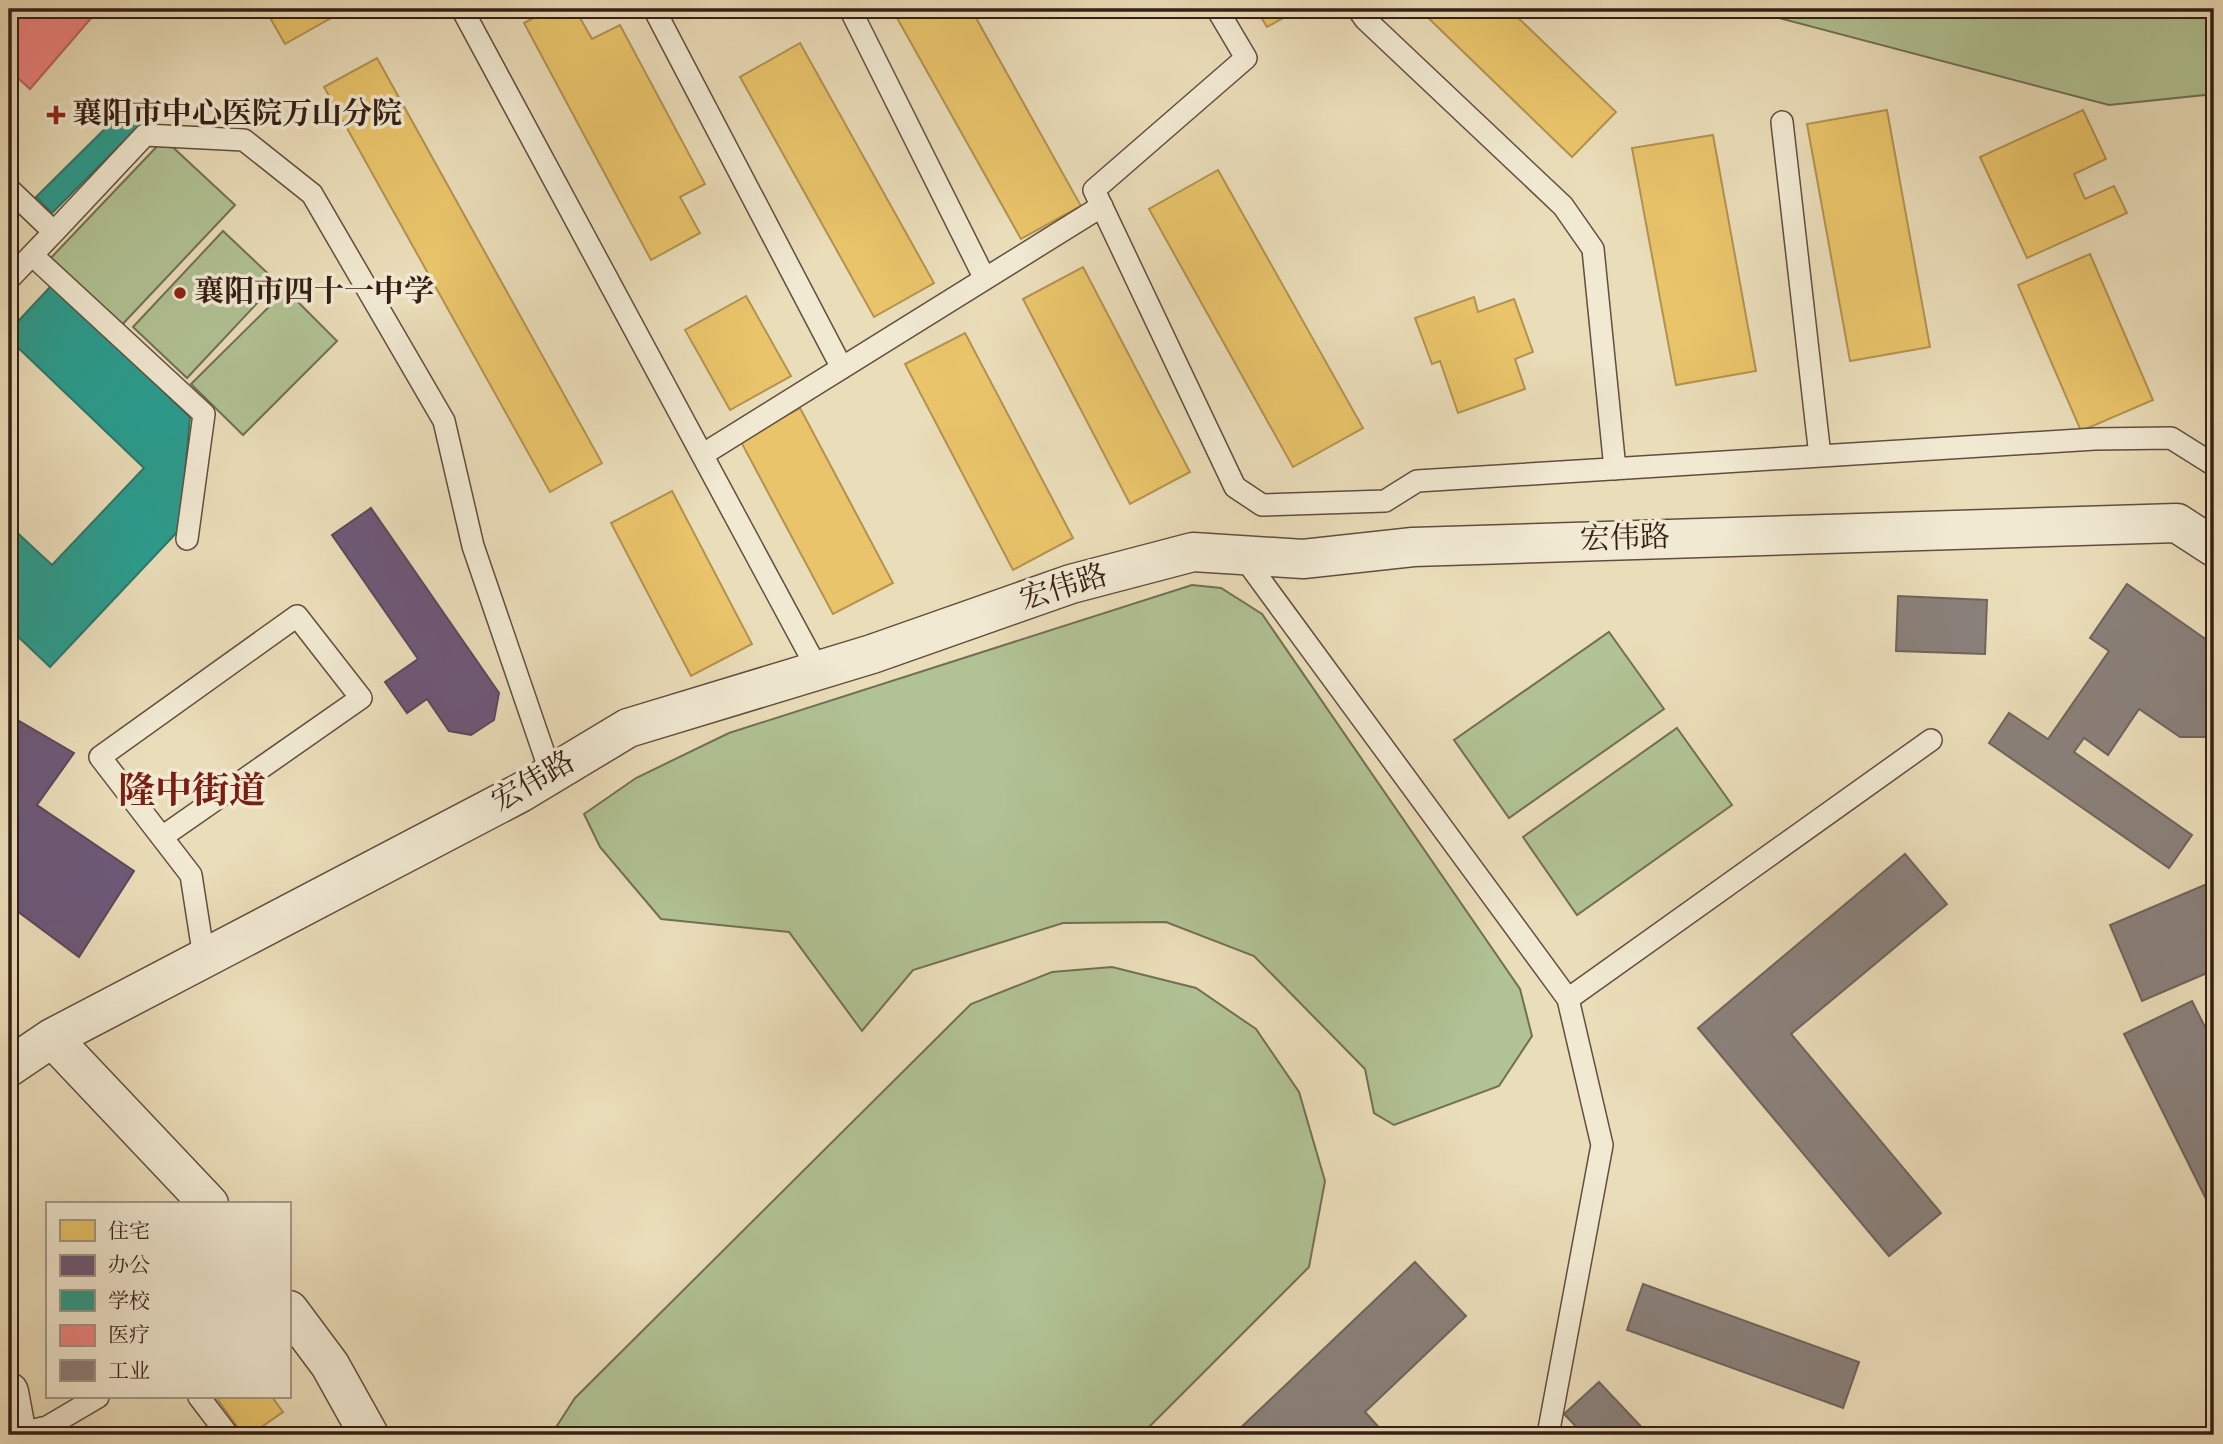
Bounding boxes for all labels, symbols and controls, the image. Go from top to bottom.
place label: 襄阳市中心医院万山分院 [72,94,402,137]
marker: 襄阳市中心医院万山分院 [46,105,66,125]
place label: 襄阳市四十一中学 [194,272,434,315]
marker: 襄阳市四十一中学 [172,285,188,301]
street label: 宏伟路 [1579,517,1671,563]
street label: 宏伟路 [1015,555,1113,623]
street label: 宏伟路 [484,742,584,824]
district label: 隆中街道 [118,767,266,821]
legend [46,1202,290,1398]
text: 住宅 [108,1218,150,1248]
text: 办公 [108,1252,150,1282]
text: 学校 [108,1288,150,1318]
text: 医疗 [108,1322,150,1352]
text: 工业 [108,1358,150,1388]

